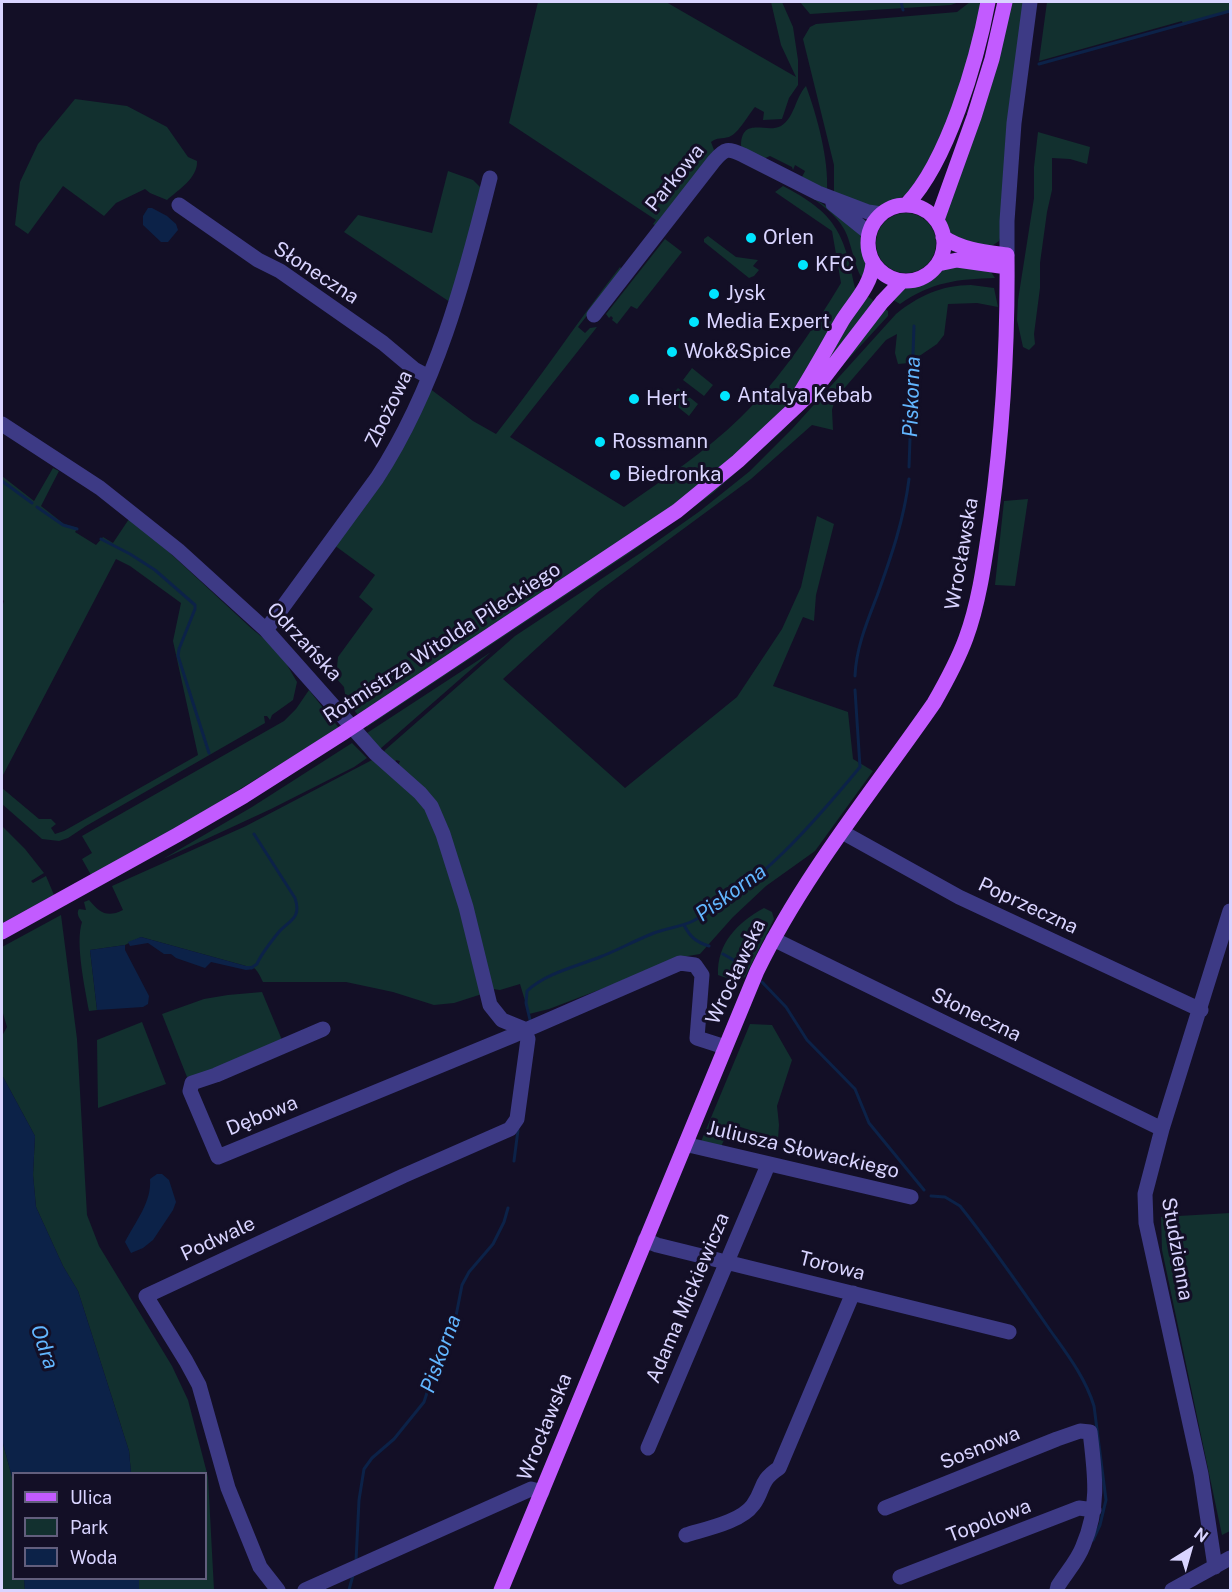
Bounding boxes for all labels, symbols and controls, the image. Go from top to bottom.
street label: Parkowa [641,139,709,217]
place label: Orlen [763,226,814,250]
marker: Orlen [744,231,758,245]
street label: Słoneczna [269,237,363,309]
place label: KFC [815,253,854,277]
marker: KFC [796,258,810,272]
place label: Jysk [726,282,766,306]
marker: Jysk [707,287,721,301]
place label: Media Expert [706,310,830,334]
marker: Media Expert [687,315,701,329]
place label: Wok&Spice [684,340,791,364]
marker: Wok&Spice [665,345,679,359]
water label: Piskorna [898,356,926,438]
street label: Zbożowa [360,367,418,451]
place label: Antalya Kebab [737,384,872,408]
place label: Hert [646,387,688,411]
marker: Antalya Kebab [718,389,732,403]
marker: Hert [627,392,641,406]
place label: Rossmann [612,430,708,454]
marker: Rossmann [593,435,607,449]
place label: Biedronka [627,463,721,487]
marker: Biedronka [608,468,622,482]
street label: Wrocławska [940,496,984,612]
street label: Rotmistrza Witolda Pileckiego [319,557,565,729]
street label: Odrzańska [261,598,347,686]
water label: Piskorna [691,859,771,927]
street label: Poprzeczna [974,872,1082,940]
street label: Wrocławska [701,915,771,1029]
street label: Słoneczna [927,983,1025,1047]
street label: Dębowa [223,1091,301,1141]
street label: Juliusza Słowackiego [704,1116,902,1184]
street label: Studzienna [1156,1196,1198,1302]
street label: Adama Mickiewicza [641,1209,735,1387]
street label: Podwale [177,1211,259,1267]
street label: Torowa [797,1246,867,1286]
water label: Piskorna [415,1311,467,1397]
water label: Odra [25,1321,63,1373]
street label: Wrocławska [513,1370,577,1484]
street label: Sosnowa [937,1421,1023,1475]
legend [12,1472,207,1580]
text: Ulica [70,1487,112,1508]
street label: Topolowa [944,1494,1034,1548]
text: Park [70,1517,108,1538]
north arrow [1160,1520,1220,1580]
text: N [1190,1524,1212,1547]
text: Woda [70,1547,117,1568]

